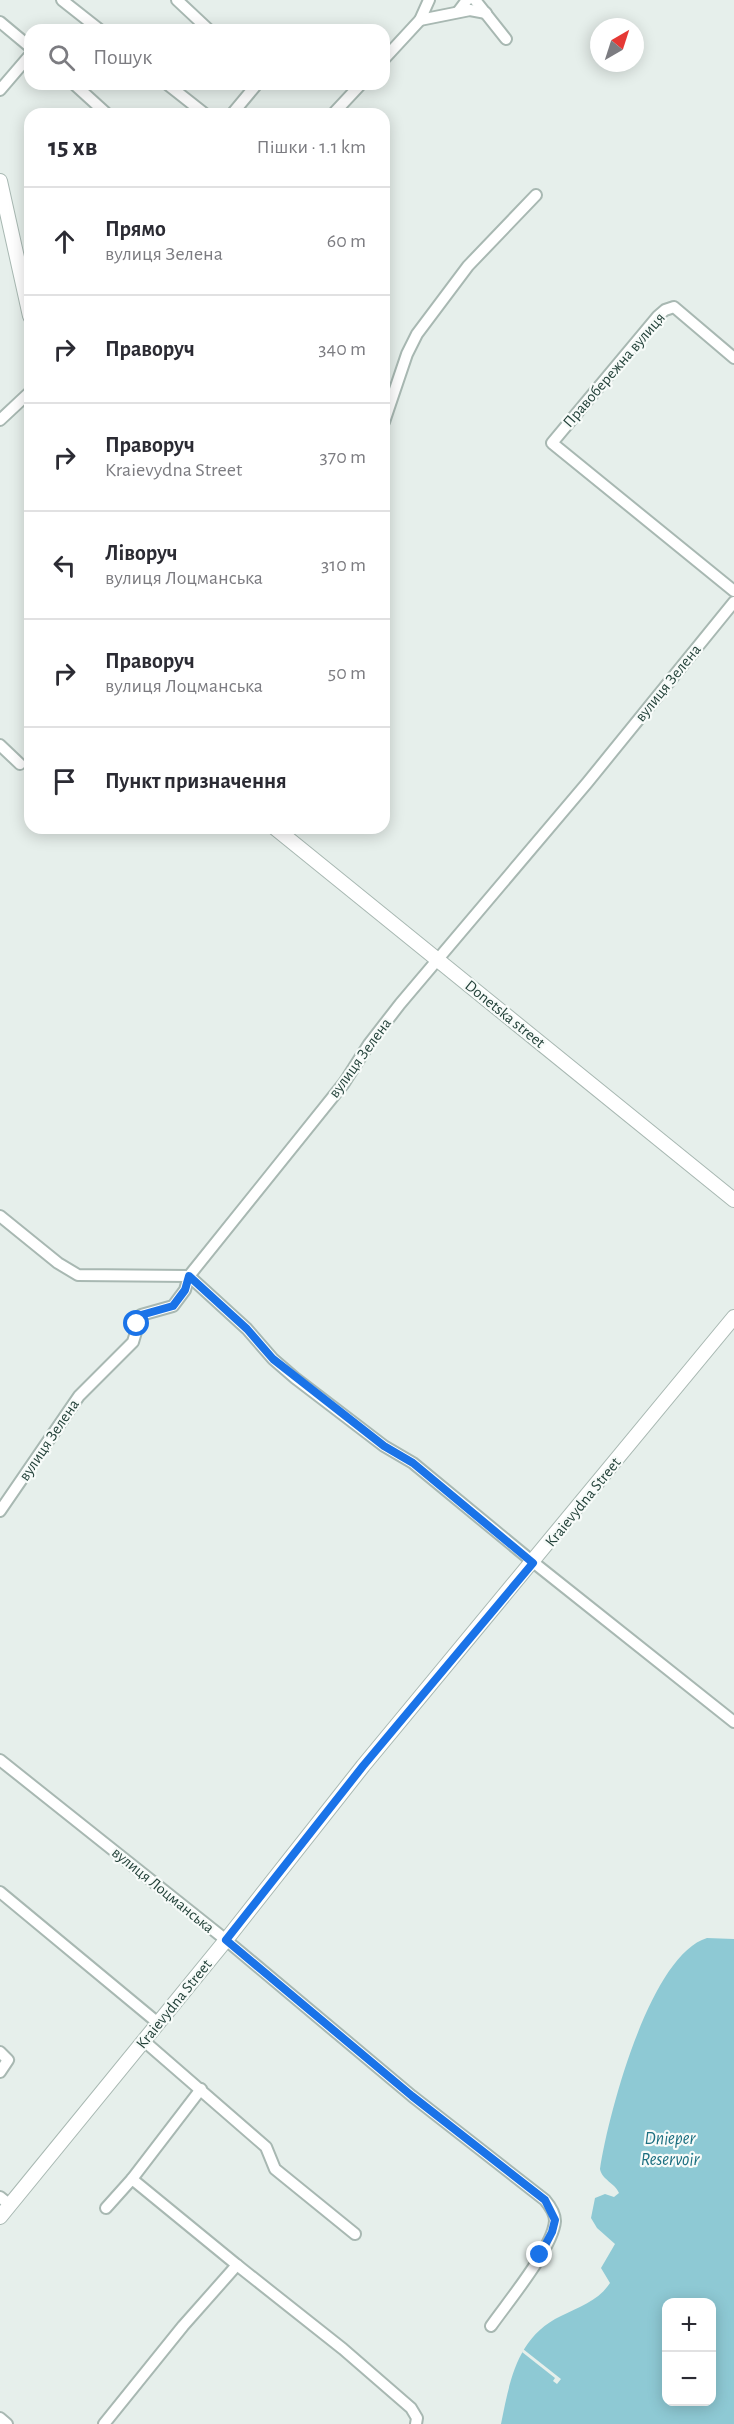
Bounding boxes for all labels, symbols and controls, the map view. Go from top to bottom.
north arrow [590,18,644,72]
search box [24,24,390,90]
icon: search [45,41,78,74]
text: Пошук [93,46,152,68]
text: 15 хв [48,134,97,160]
text: Пішки · 1.1 km [257,137,366,157]
text: Прямо [105,218,166,240]
icon: ahead [48,225,81,258]
text: 60 m [327,231,366,251]
text: вулиця Зелена [105,244,223,264]
street label: Правобережна вулиця [560,310,669,431]
icon: right [48,333,81,366]
text: Праворуч [105,338,195,360]
text: 340 m [318,339,366,359]
text: Праворуч [105,434,195,456]
icon: right [48,441,81,474]
text: 370 m [320,447,366,467]
text: Kraievydna Street [105,460,242,480]
text: Ліворуч [105,542,178,564]
icon: left [48,549,81,582]
text: 310 m [321,555,366,575]
text: вулиця Лоцманська [105,568,263,588]
street label: вулиця Зелена [632,641,705,725]
text: Праворуч [105,650,195,672]
icon: right [48,657,81,690]
text: 50 m [328,663,366,683]
text: вулиця Лоцманська [105,676,263,696]
icon: arrive [48,765,81,798]
text: Пункт призначення [105,770,287,792]
street label: Donetska street [462,977,548,1051]
street label: вулиця Зелена [326,1015,395,1101]
route start [123,1310,149,1336]
street label: вулиця Зелена [16,1396,83,1484]
street label: Kraievydna Street [542,1454,625,1550]
street label: вулиця Лоцманська [108,1844,217,1937]
street label: Kraievydna Street [133,1956,216,2052]
water label: Dnieper Reservoir [641,2130,700,2169]
route end [526,2241,552,2267]
map controls [662,2298,716,2406]
button: + [662,2298,716,2352]
button: − [662,2352,716,2406]

